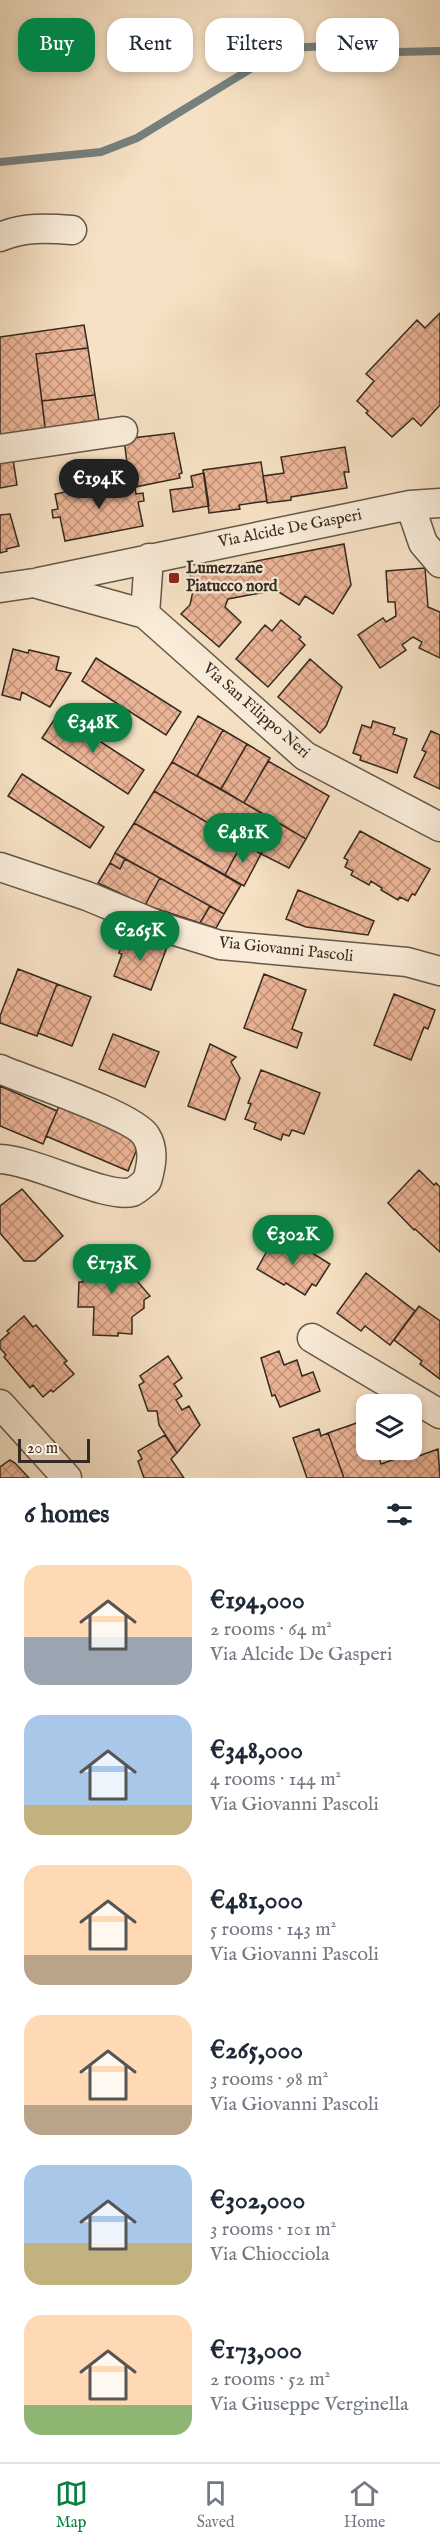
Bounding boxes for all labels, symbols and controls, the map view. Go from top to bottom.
chip: Buy [18,18,95,72]
chip: Rent [107,18,193,72]
chip: Filters [205,18,304,72]
chip: New [316,18,399,72]
pin: €194K [57,459,141,510]
text: €194K [73,466,125,491]
street label: Via Alcide De Gasperi [216,505,363,553]
place label: Lumezzane Piatucco nord [186,559,278,597]
marker: Lumezzane Piatucco nord [167,571,181,585]
street label: Via San Filippo Neri [197,658,314,763]
pin: €348K [51,703,135,754]
text: €348K [67,710,119,735]
pin: €481K [201,813,285,864]
text: €481K [217,820,269,845]
pin: €265K [98,911,182,962]
text: €265K [114,918,166,943]
street label: Via Giovanni Pascoli [217,933,354,967]
pin: €302K [251,1215,335,1266]
text: €302K [267,1222,319,1247]
pin: €173K [70,1244,154,1295]
text: €173K [87,1251,137,1276]
map controls [356,1394,422,1460]
button: layers [356,1394,422,1460]
scale bar [18,1436,90,1464]
text: 20 m [27,1439,58,1459]
text: 6 homes [24,1498,109,1531]
icon: filters [383,1498,416,1531]
text: €194,000 [210,1584,305,1617]
icon: home [72,1589,144,1661]
text: 2 rooms · 64 m² [210,1617,332,1642]
text: Via Alcide De Gasperi [210,1642,392,1667]
text: €348,000 [210,1734,303,1767]
icon: home [72,1739,144,1811]
text: 4 rooms · 144 m² [210,1767,341,1792]
text: Via Giovanni Pascoli [210,1792,379,1817]
text: €481,000 [210,1884,303,1917]
icon: home [72,1889,144,1961]
text: 5 rooms · 143 m² [210,1917,336,1942]
text: Via Giovanni Pascoli [210,1942,379,1967]
text: €265,000 [210,2034,303,2067]
icon: home [72,2039,144,2111]
text: 3 rooms · 98 m² [210,2067,328,2092]
text: Via Giovanni Pascoli [210,2092,379,2117]
text: €302,000 [210,2184,305,2217]
icon: home [72,2189,144,2261]
text: 3 rooms · 101 m² [210,2217,336,2242]
text: Via Chiocciola [210,2242,330,2267]
text: €173,000 [210,2334,302,2367]
icon: home [72,2339,144,2411]
text: 2 rooms · 52 m² [210,2367,330,2392]
text: Via Giuseppe Verginella [210,2392,409,2417]
tab: Map [55,2477,88,2533]
tab: Saved [197,2477,235,2533]
tab: Home [344,2477,385,2533]

